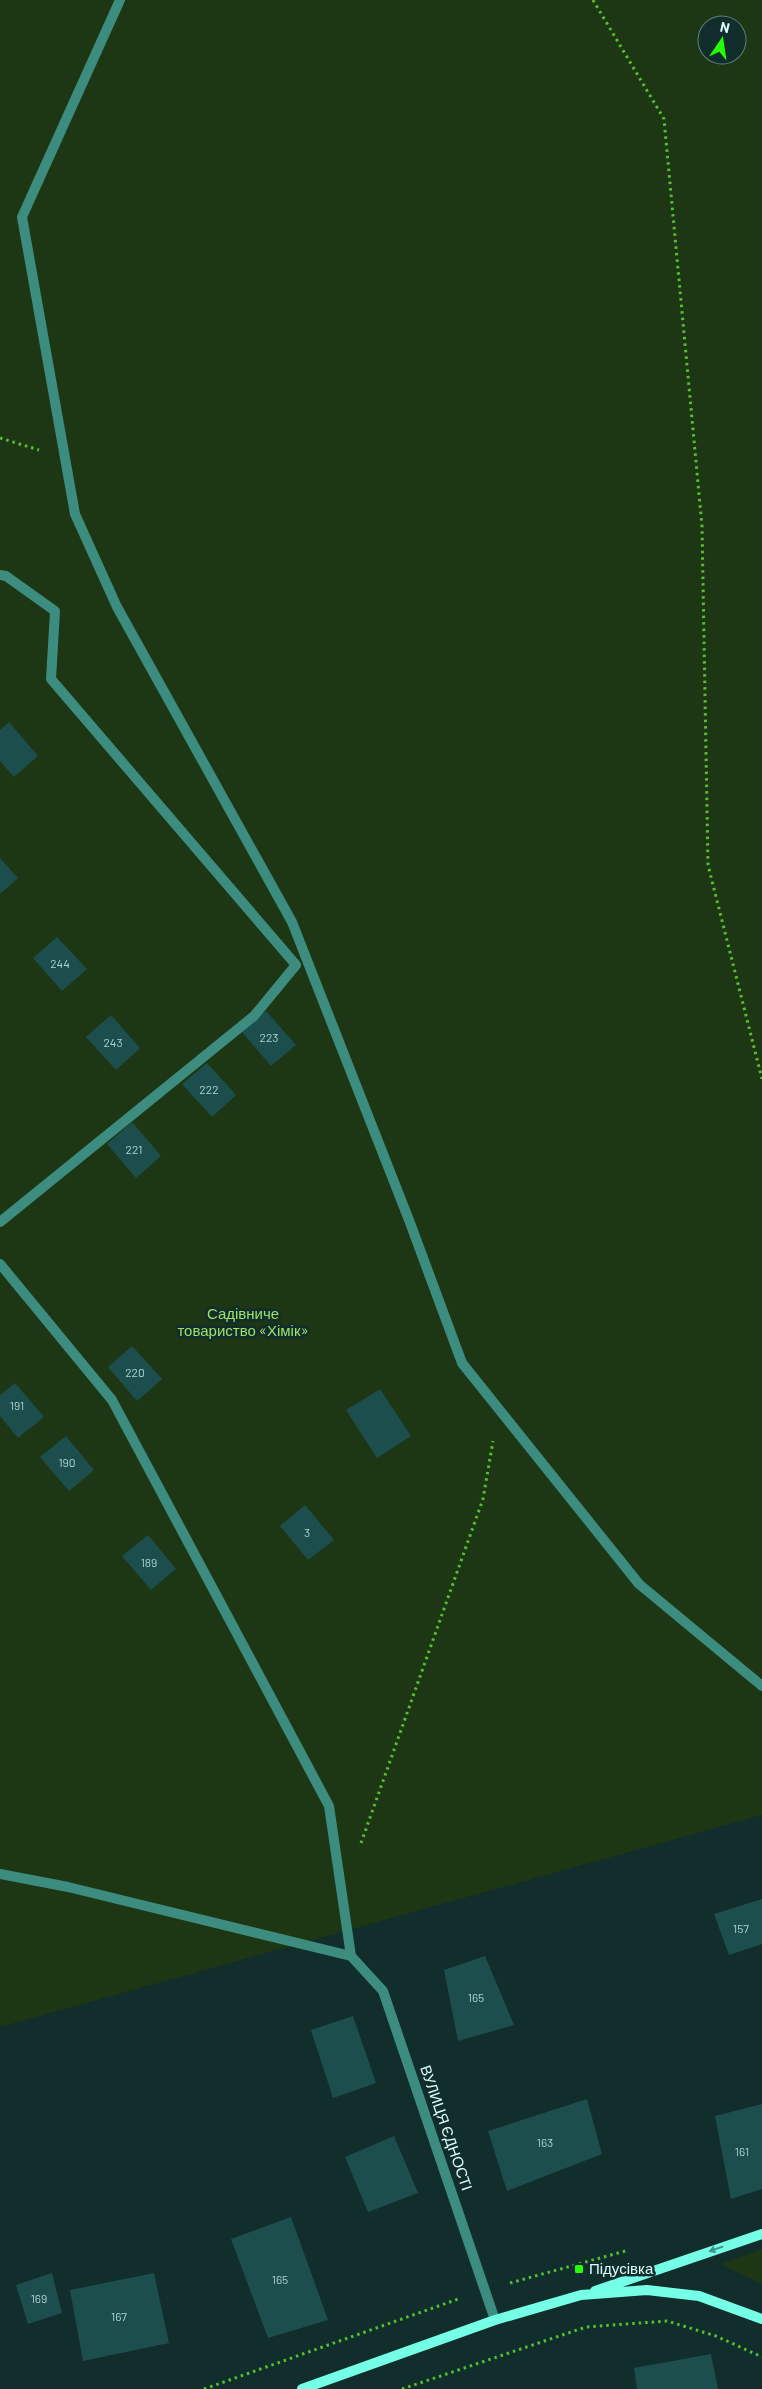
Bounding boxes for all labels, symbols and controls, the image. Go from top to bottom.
north arrow [697,15,747,65]
text: N [719,18,731,36]
house number: 244 [50,956,70,970]
house number: 223 [260,1030,278,1044]
house number: 243 [103,1035,123,1049]
house number: 222 [199,1082,219,1096]
house number: 221 [126,1142,142,1156]
park label: Садівниче товариство «Хімік» [177,1304,309,1339]
house number: 220 [125,1365,145,1379]
house number: 191 [10,1398,24,1412]
house number: 190 [58,1455,76,1469]
house number: 3 [304,1525,310,1539]
house number: 189 [141,1555,157,1569]
house number: 157 [733,1921,749,1935]
house number: 165 [468,1990,484,2004]
street label: ВУЛИЦЯ ЄДНОСТІ [417,2063,477,2193]
house number: 163 [537,2135,553,2149]
house number: 161 [735,2144,749,2158]
one-way arrow [708,2246,723,2254]
place label: Підусівка [589,2259,654,2277]
marker: Підусівка [573,2263,585,2275]
house number: 165 [272,2272,288,2286]
house number: 169 [31,2291,47,2305]
house number: 167 [111,2309,127,2323]

